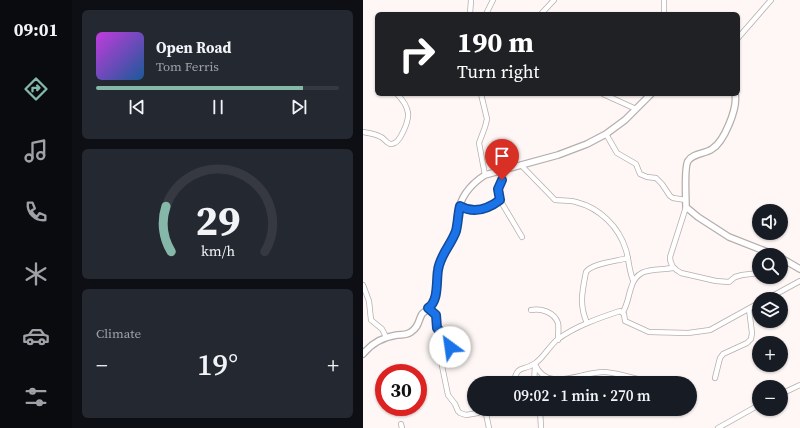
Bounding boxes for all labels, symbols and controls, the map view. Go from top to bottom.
text: 09:01 [14,17,58,42]
text: 190 m [457,23,534,61]
icon: right [391,28,443,80]
text: Open Road [156,37,231,58]
text: Tom Ferris [156,58,219,75]
text: Turn right [457,59,539,84]
icon: directions [22,75,50,103]
icon: previous [126,96,148,118]
icon: pause [207,96,229,118]
icon: next [288,96,310,118]
icon: music [22,137,50,165]
pin [485,139,519,180]
icon: arrive [491,145,513,167]
text: 29 [195,192,240,249]
icon: phone [22,198,50,226]
map controls [752,204,788,416]
button: sound [752,204,788,240]
text: km/h [201,241,235,261]
button: search [752,248,788,284]
icon: climate [22,260,50,288]
button: layers [752,292,788,328]
icon: car [22,322,50,350]
text: Climate [96,325,141,342]
position arrow [429,326,471,368]
button: + [752,336,788,372]
text: 19° [197,344,238,385]
text: − [96,350,108,380]
text: + [327,350,339,380]
speed limit sign: 30 [375,364,427,416]
button: − [752,380,788,416]
icon: filters [22,383,50,411]
text: 09:02 · 1 min · 270 m [514,385,650,406]

